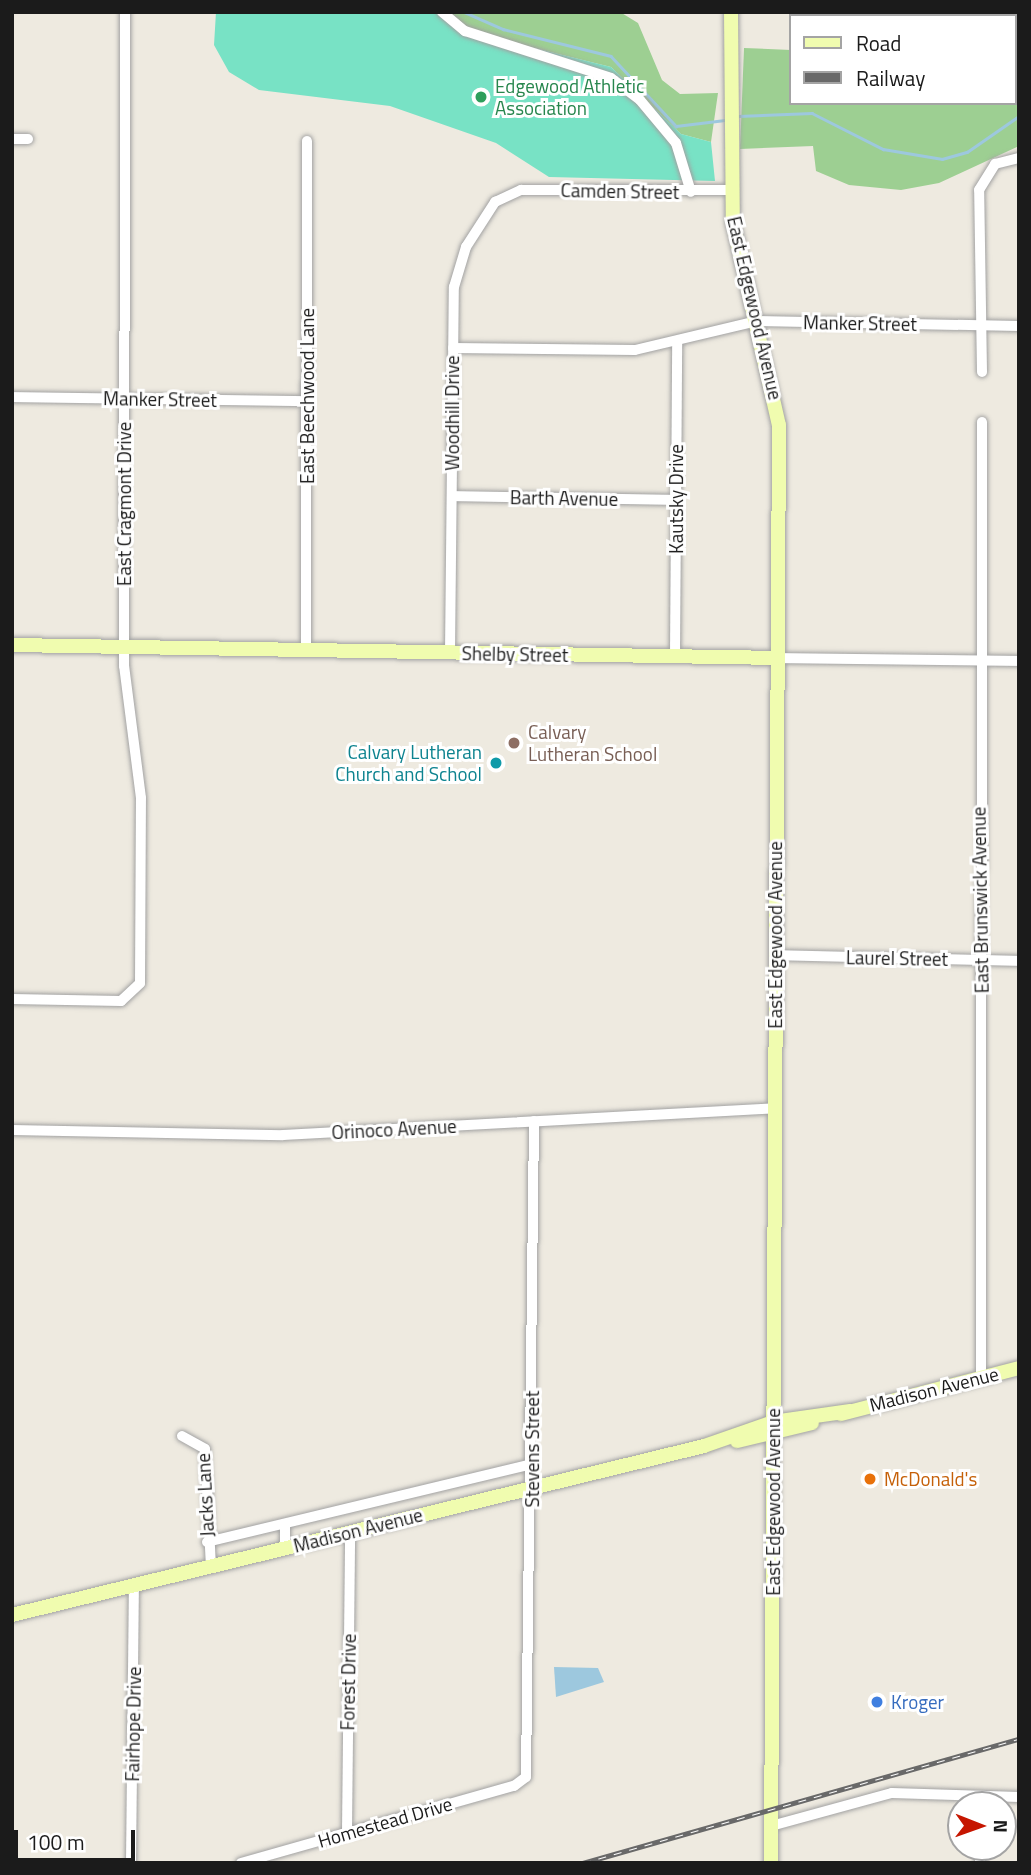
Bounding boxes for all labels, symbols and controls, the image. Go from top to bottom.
legend [790,14,1017,105]
text: Road [856,27,901,59]
text: Railway [856,62,925,94]
place label: Edgewood Athletic Association [495,75,644,119]
marker: Edgewood Athletic Association [473,89,489,105]
street label: Camden Street [560,179,680,203]
street label: East Edgewood Avenue [723,214,787,402]
street label: East Beechwood Lane [296,308,318,484]
street label: Manker Street [803,311,917,335]
street label: Woodhill Drive [441,355,463,471]
street label: Manker Street [103,387,217,411]
street label: East Cragmont Drive [113,422,135,586]
street label: Kautsky Drive [665,444,687,554]
street label: Barth Avenue [510,486,618,510]
street label: Shelby Street [461,642,569,666]
place label: Calvary Lutheran School [528,721,657,765]
marker: Calvary Lutheran School [506,735,522,751]
place label: Calvary Lutheran Church and School [335,741,482,785]
marker: Calvary Lutheran Church and School [488,755,504,771]
street label: East Brunswick Avenue [967,806,993,994]
street label: East Edgewood Avenue [764,841,786,1029]
street label: Laurel Street [846,946,948,970]
street label: Orinoco Avenue [331,1114,457,1144]
street label: Madison Avenue [867,1362,1001,1416]
street label: Stevens Street [521,1390,543,1508]
street label: East Edgewood Avenue [762,1408,784,1596]
street label: Jacks Lane [191,1453,219,1537]
place label: McDonald's [884,1468,977,1490]
marker: McDonald's [862,1471,878,1487]
street label: Madison Avenue [291,1503,425,1557]
street label: Forest Drive [336,1633,360,1731]
street label: Fairhope Drive [121,1666,145,1782]
place label: Kroger [891,1691,944,1713]
marker: Kroger [869,1694,885,1710]
north arrow [947,1791,1017,1861]
street label: Homestead Drive [315,1792,455,1852]
scale bar [18,1815,138,1859]
text: N [987,1819,1016,1833]
text: 100 m [27,1826,84,1858]

